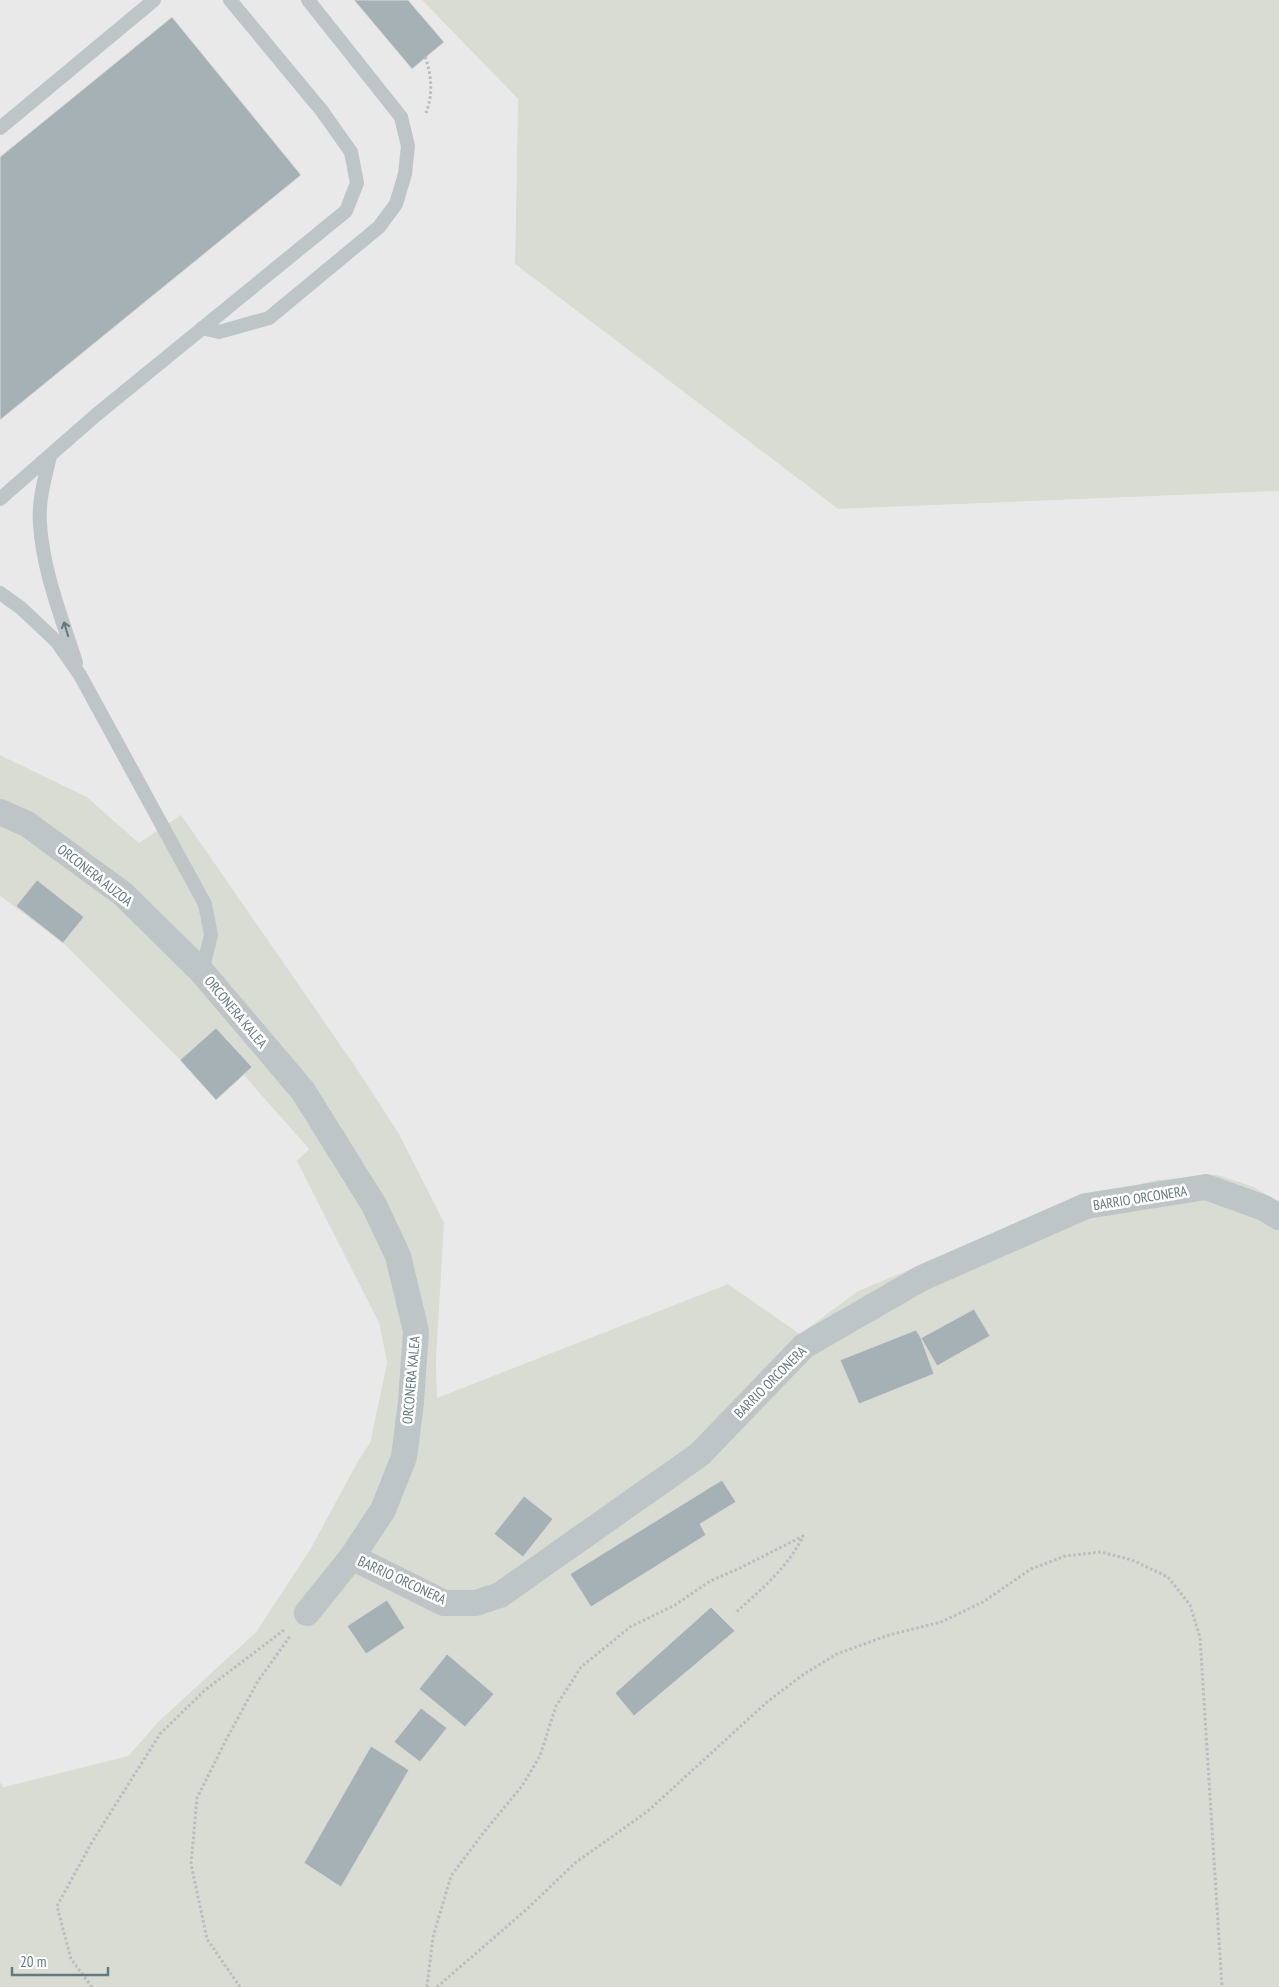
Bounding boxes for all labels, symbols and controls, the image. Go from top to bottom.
one-way arrow [60,621,70,637]
street label: ORCONERA AUZOA [54,840,136,910]
street label: ORCONERA KALEA [201,972,272,1052]
street label: BARRIO ORCONERA [1092,1182,1189,1214]
street label: ORCONERA KALEA [398,1335,424,1425]
street label: BARRIO ORCONERA [730,1342,810,1422]
street label: BARRIO ORCONERA [355,1552,449,1608]
scale bar [12,1944,109,1976]
text: 20 m [20,1952,46,1971]

